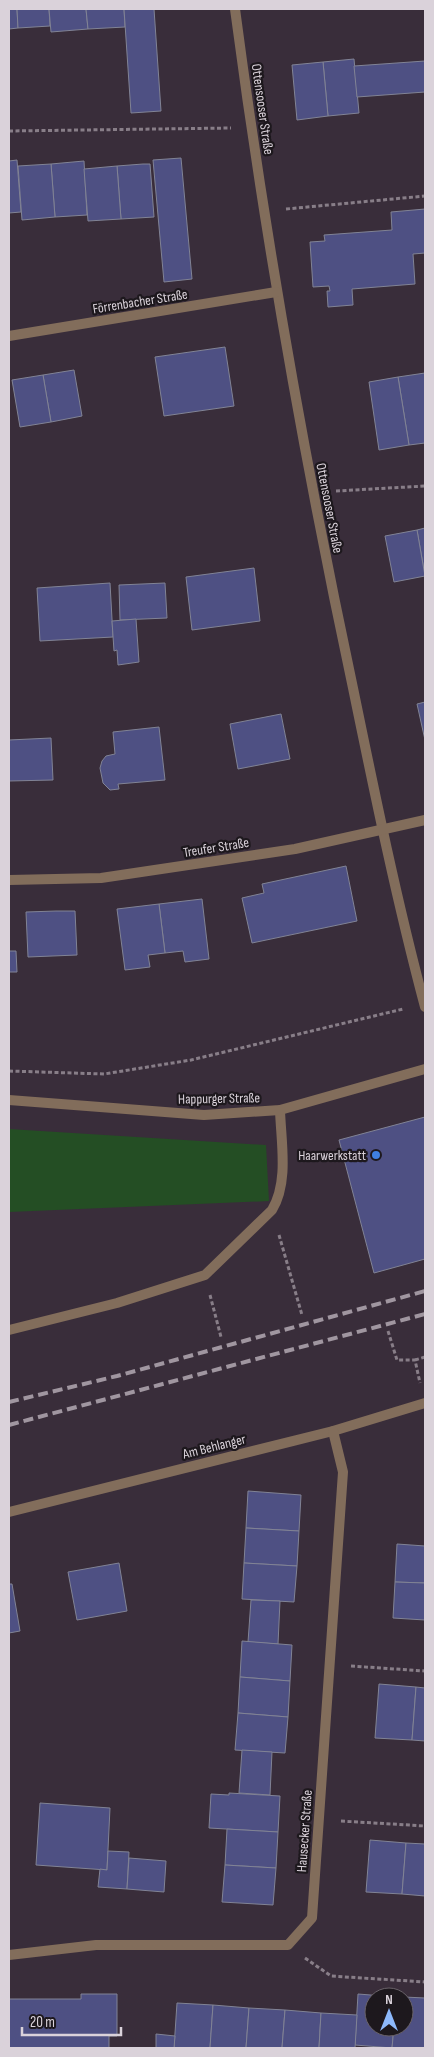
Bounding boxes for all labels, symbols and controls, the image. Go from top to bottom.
street label: Ottensooser Straße [248,63,277,156]
street label: Förrenbacher Straße [91,286,189,317]
street label: Ottensooser Straße [312,462,347,555]
street label: Treufer Straße [182,834,250,861]
street label: Happurger Straße [178,1089,260,1108]
place label: Haarwerkstatt [298,1147,366,1164]
marker: Haarwerkstatt [370,1149,382,1161]
street label: Am Behlanger [180,1430,247,1463]
street label: Hausecker Straße [293,1789,316,1873]
north arrow [364,1987,414,2037]
text: N [385,1991,393,2008]
scale bar [22,2004,121,2036]
text: 20 m [30,2013,55,2032]

